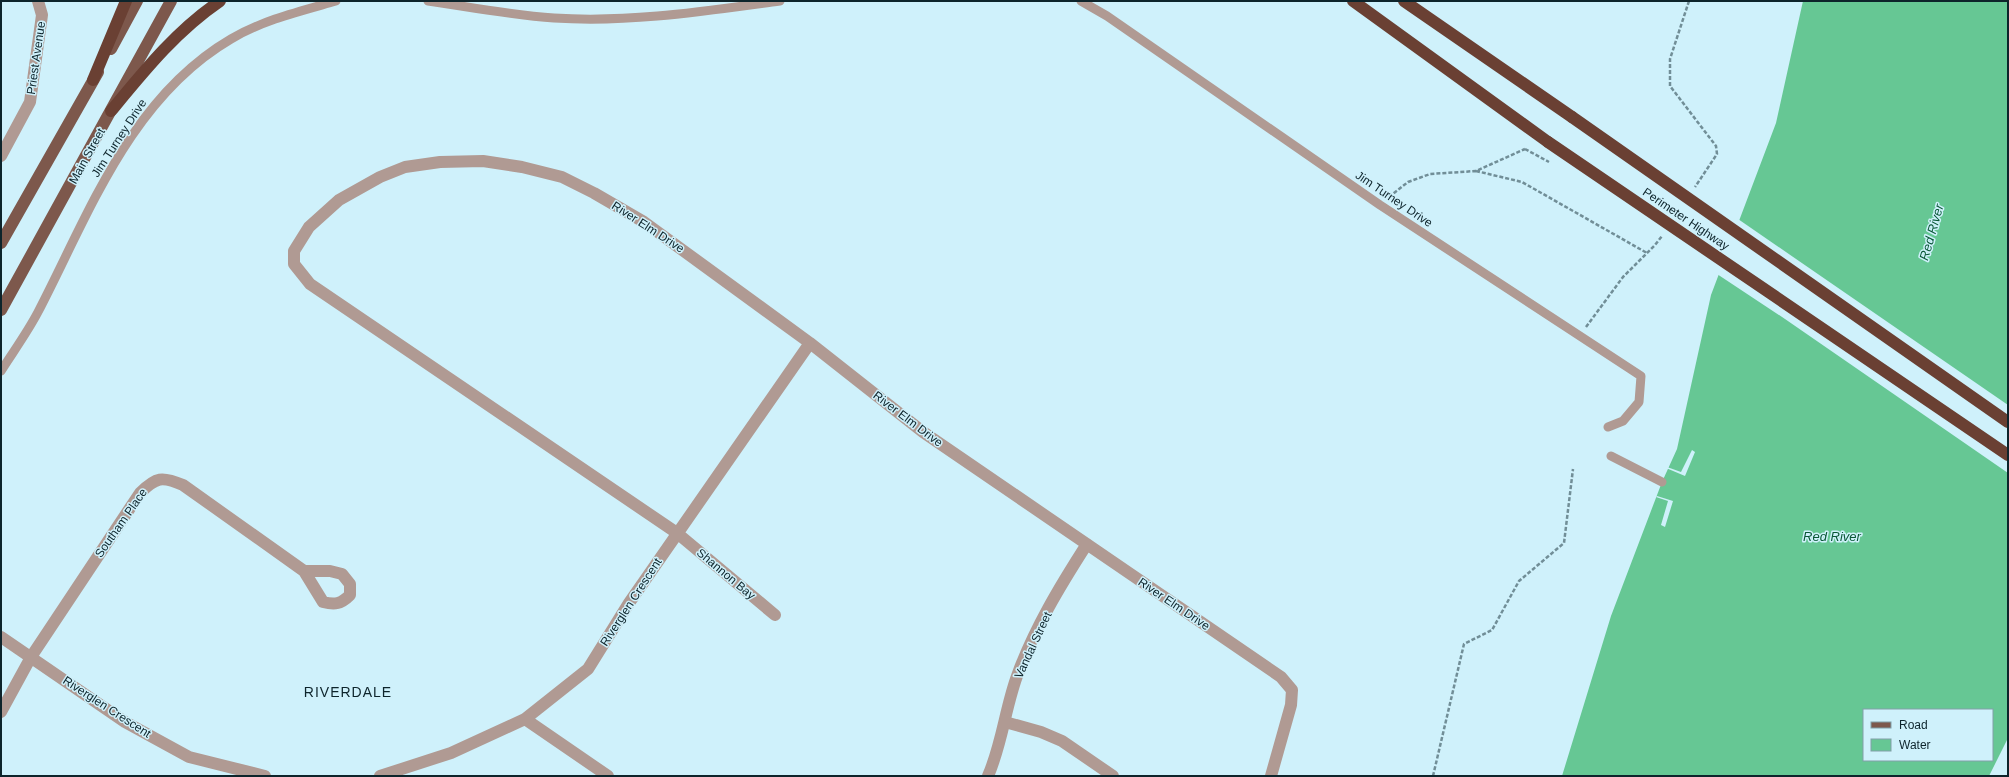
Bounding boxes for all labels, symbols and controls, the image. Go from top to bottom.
street label: Priest Avenue [24,20,48,96]
street label: Jim Turney Drive [89,96,150,180]
street label: Main Street [66,125,108,186]
street label: Jim Turney Drive [1353,168,1435,230]
street label: Perimeter Highway [1640,185,1732,253]
street label: River Elm Drive [609,198,687,256]
water label: Red River [1916,202,1947,262]
street label: River Elm Drive [871,388,946,450]
street label: Southam Place [92,485,150,560]
water label: Red River [1803,529,1862,544]
street label: Shannon Bay [694,545,758,603]
street label: Riverglen Crescent [597,555,665,649]
street label: River Elm Drive [1136,575,1213,633]
street label: Vandal Street [1011,609,1055,681]
street label: Riverglen Crescent [60,673,154,741]
district label: RIVERDALE [304,684,392,700]
legend [1863,709,1993,761]
text: Road [1899,718,1928,732]
text: Water [1899,738,1931,752]

